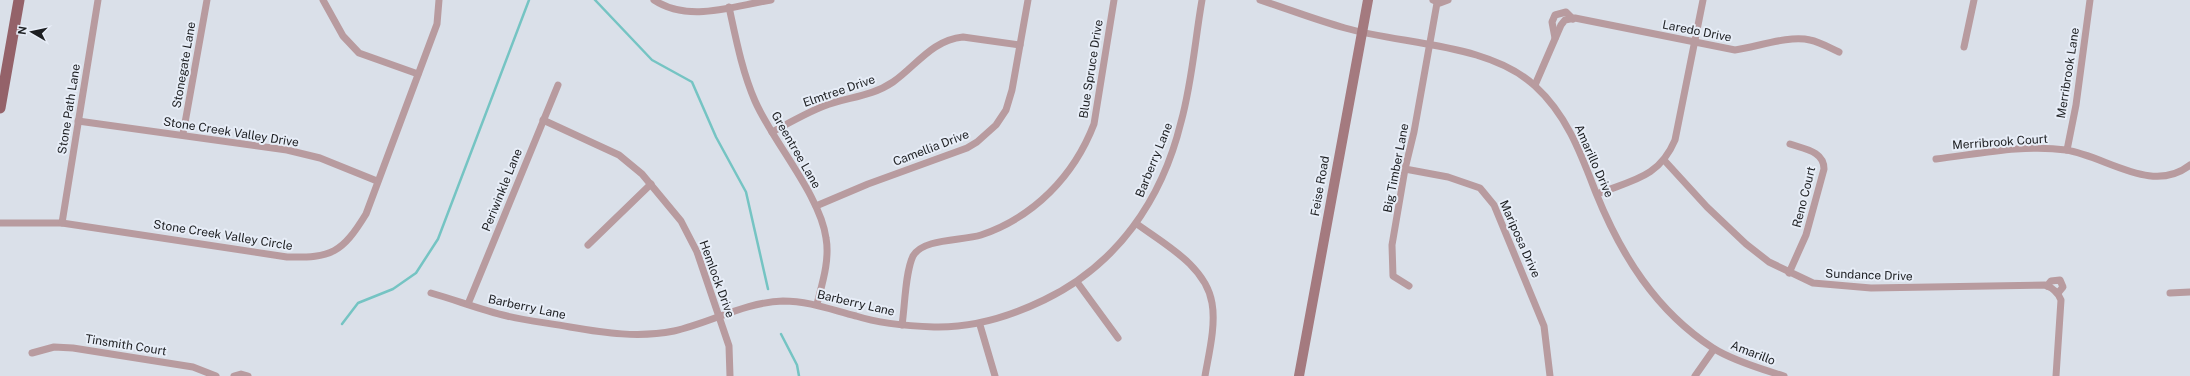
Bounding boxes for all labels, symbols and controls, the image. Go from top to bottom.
north arrow [12,12,52,52]
street label: Laredo Drive [1661,17,1733,45]
street label: Blue Spruce Drive [1076,18,1106,119]
street label: Stonegate Lane [169,20,199,109]
text: N [16,25,29,36]
street label: Merribrook Lane [2054,26,2082,119]
street label: Stone Path Lane [55,63,83,155]
street label: Elmtree Drive [801,72,877,110]
street label: Greentree Lane [768,109,824,191]
street label: Stone Creek Valley Drive [162,114,300,150]
street label: Barberry Lane [1133,120,1175,199]
street label: Big Timber Lane [1380,122,1412,214]
street label: Amarillo Drive [1572,122,1616,200]
street label: Camellia Drive [891,127,971,169]
street label: Merribrook Court [1952,132,2049,152]
street label: Periwinkle Lane [479,146,525,233]
street label: Feise Road [1308,155,1332,217]
street label: Reno Court [1790,165,1818,229]
street label: Mariposa Drive [1497,198,1543,280]
street label: Stone Creek Valley Circle [152,217,294,253]
street label: Hemlock Drive [697,238,738,320]
street label: Sundance Drive [1825,266,1913,284]
street label: Barberry Lane [816,287,896,319]
street label: Barberry Lane [487,292,567,322]
street label: Tinsmith Court [84,332,168,358]
street label: Amarillo [1729,338,1778,368]

